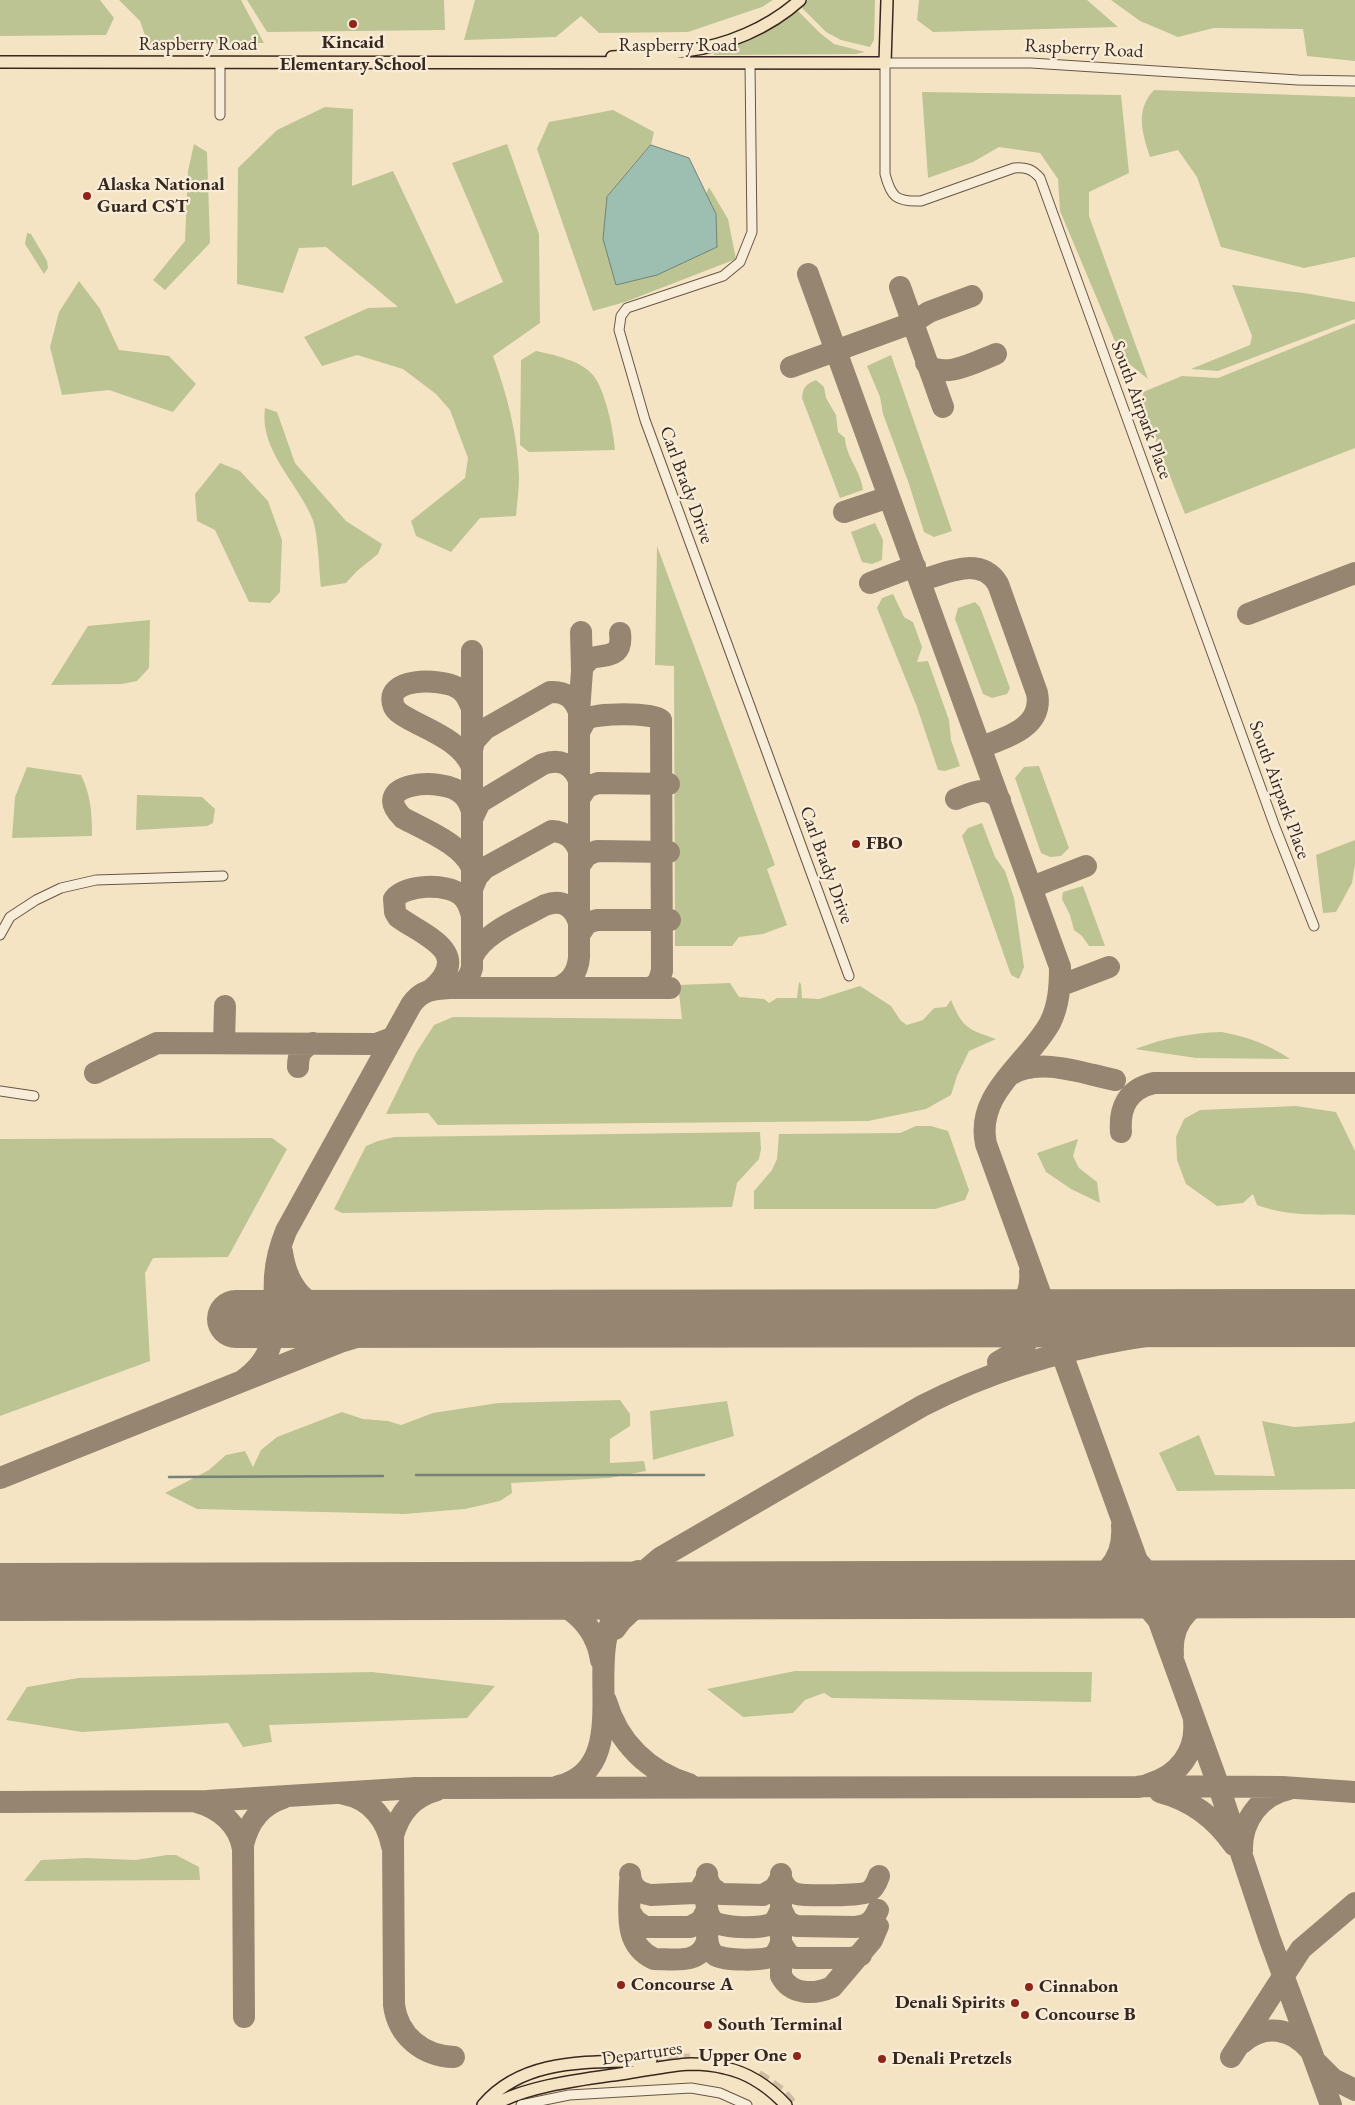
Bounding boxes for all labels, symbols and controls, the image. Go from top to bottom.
marker: Kincaid Elementary School [347,18,359,30]
place label: Kincaid Elementary School [280,32,426,76]
street label: Raspberry Road [139,34,257,56]
street label: Raspberry Road [619,35,737,57]
street label: Raspberry Road [1024,35,1144,63]
place label: Alaska National Guard CST [97,174,225,218]
marker: Alaska National Guard CST [81,190,93,202]
street label: South Airpark Place [1105,338,1177,482]
street label: Carl Brady Drive [654,423,718,547]
street label: South Airpark Place [1243,718,1315,862]
street label: Carl Brady Drive [794,803,858,927]
place label: FBO [866,833,903,855]
marker: FBO [850,838,862,850]
place label: Concourse A [631,1974,733,1996]
place label: Cinnabon [1039,1976,1119,1998]
marker: Concourse A [615,1979,627,1991]
marker: Cinnabon [1023,1981,1035,1993]
place label: Denali Spirits [895,1992,1005,2014]
marker: Denali Spirits [1009,1997,1021,2009]
place label: Concourse B [1035,2004,1136,2026]
marker: Concourse B [1019,2009,1031,2021]
place label: South Terminal [718,2014,842,2036]
marker: South Terminal [702,2019,714,2031]
street label: Departures [600,2037,684,2071]
place label: Upper One [699,2045,787,2067]
place label: Denali Pretzels [892,2048,1012,2070]
marker: Upper One [791,2050,803,2062]
marker: Denali Pretzels [876,2053,888,2065]

